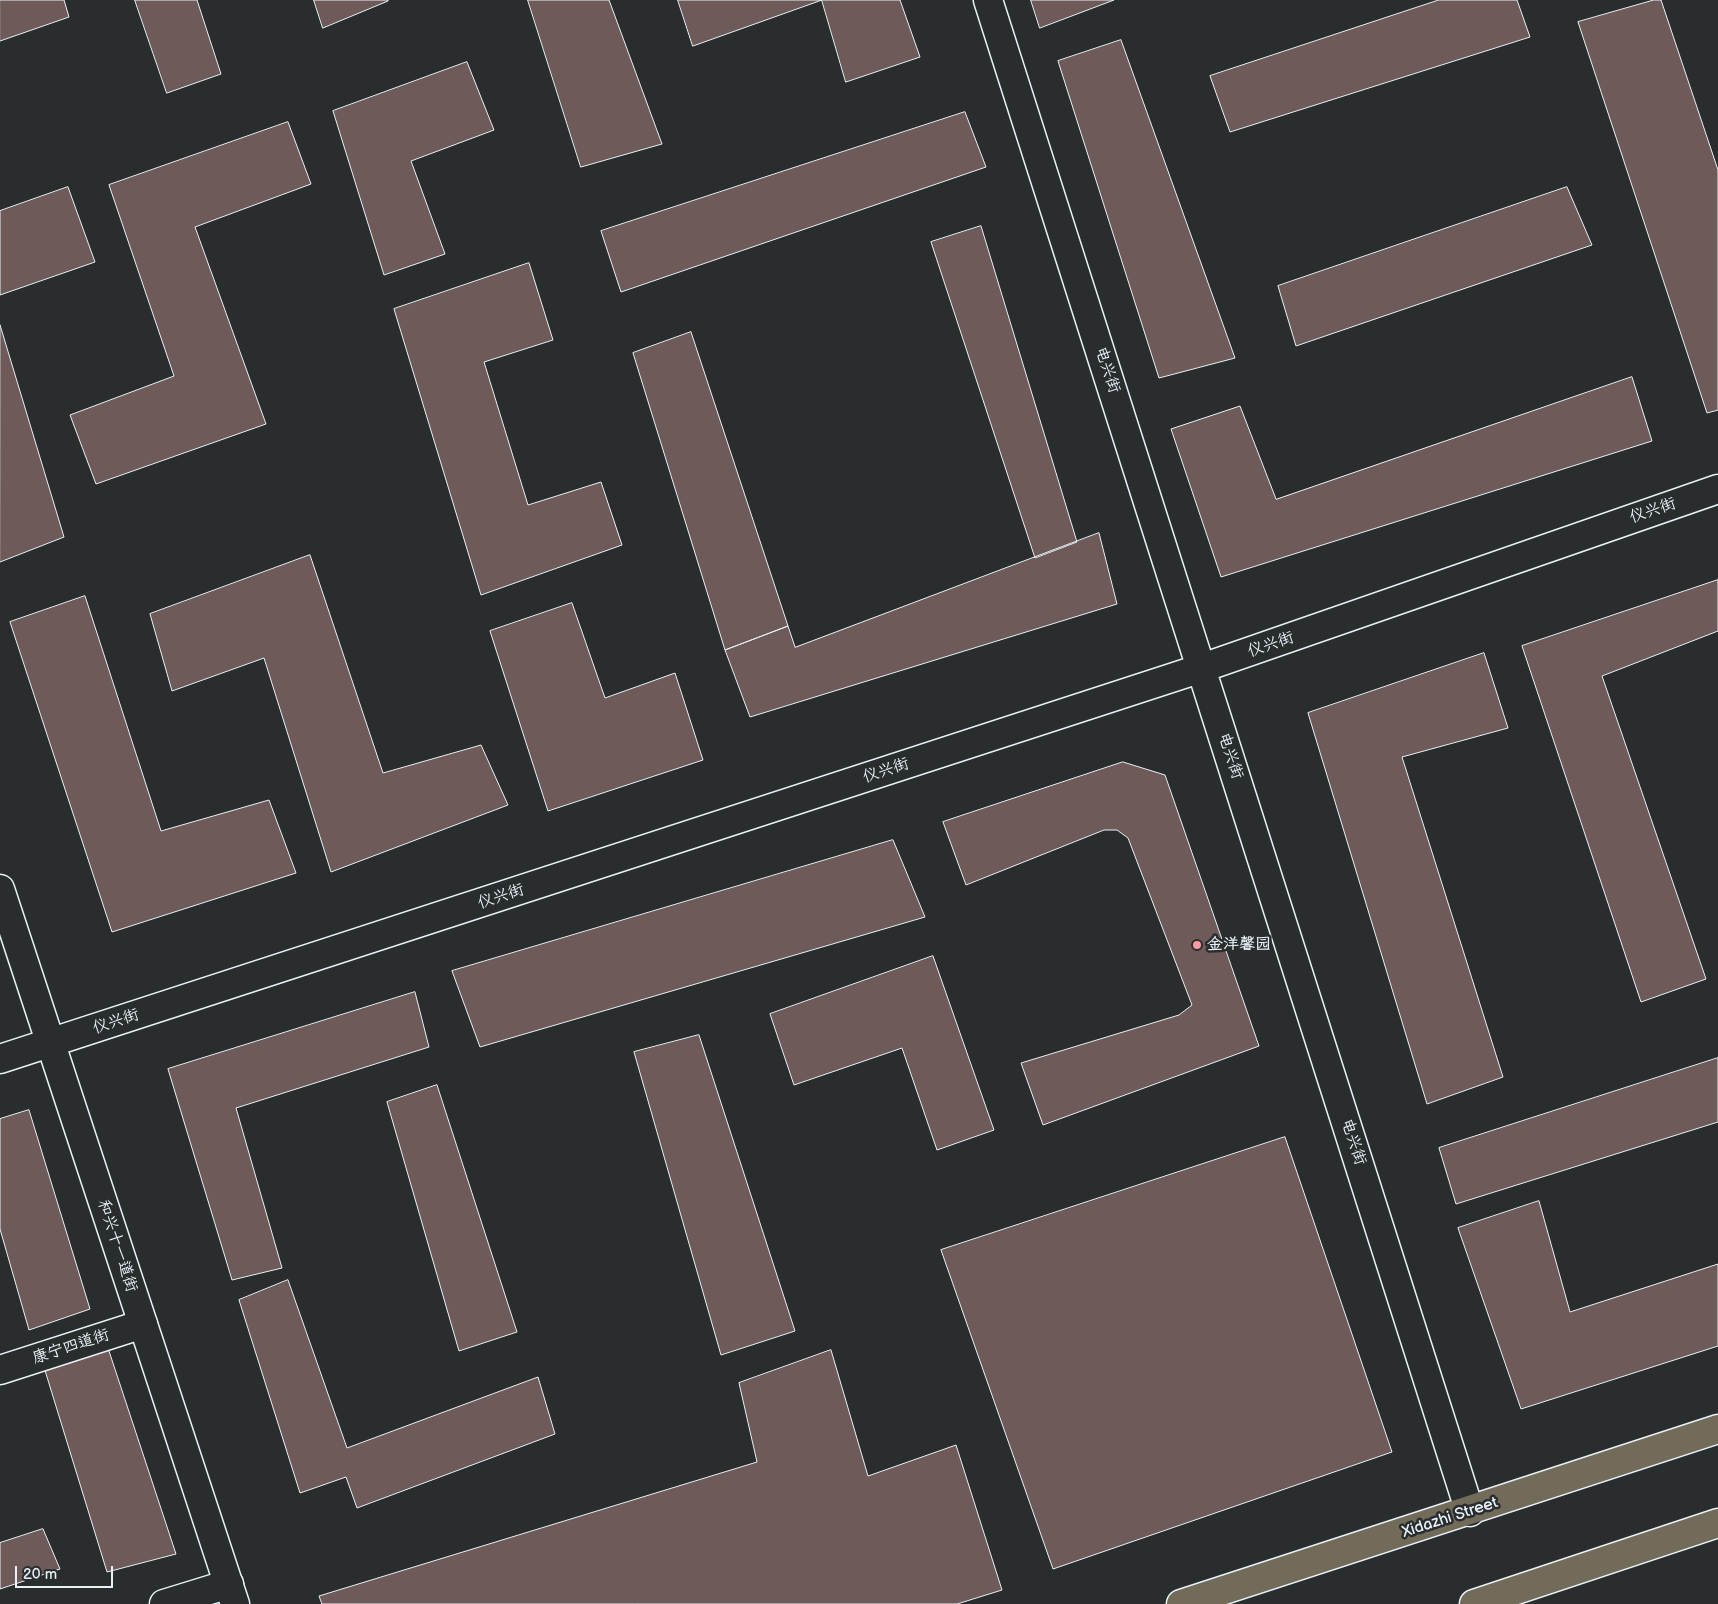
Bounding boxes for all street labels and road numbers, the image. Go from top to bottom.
street label: 电兴街 [1090,344,1124,396]
street label: 仪兴街 [1627,494,1679,528]
street label: 仪兴街 [1245,628,1297,662]
street label: 电兴街 [1213,730,1247,782]
street label: 仪兴街 [860,754,912,788]
street label: 仪兴街 [475,880,527,914]
street label: 仪兴街 [90,1005,142,1039]
street label: 电兴街 [1336,1116,1370,1168]
street label: 和兴十一道街 [93,1197,141,1295]
street label: 康宁四道街 [30,1326,112,1368]
street label: Xidazhi Street [1400,1493,1500,1543]

